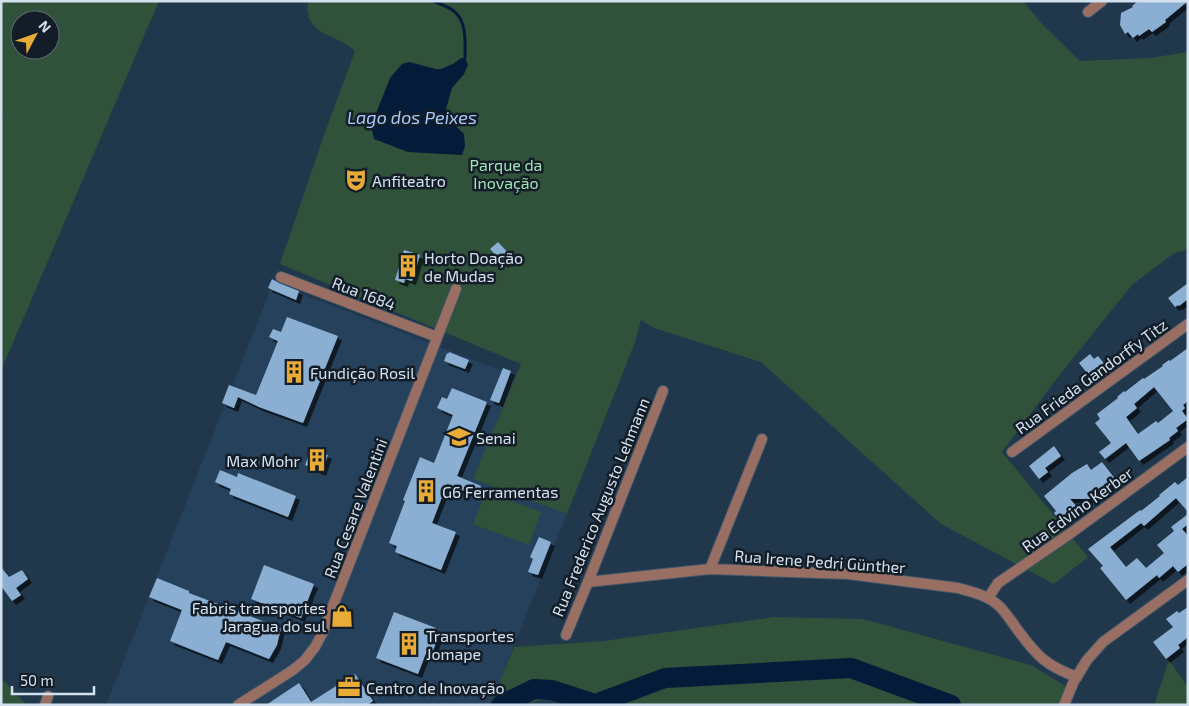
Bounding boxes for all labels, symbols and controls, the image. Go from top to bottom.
north arrow [10,10,60,60]
text: N [35,17,55,36]
water label: Lago dos Peixes [347,106,477,128]
park label: Parque da Inovação [470,155,542,193]
theatre icon: Anfiteatro [343,167,369,193]
place label: Anfiteatro [372,171,446,190]
place label: Horto Doação de Mudas [424,248,523,285]
building icon: Horto Doação de Mudas [395,253,421,279]
street label: Rua 1684 [330,272,399,314]
street label: Rua Frieda Gandorffy Titz [1011,314,1171,438]
building icon: Fundição Rosil [281,359,307,385]
place label: Fundição Rosil [310,363,415,383]
street label: Rua Frederico Augusto Lehmann [547,395,653,619]
school or university icon: Senai [446,424,472,450]
place label: Senai [476,428,516,447]
street label: Rua Cesare Valentini [320,435,390,581]
building icon: Max Mohr [304,447,330,473]
place label: Max Mohr [226,451,301,470]
street label: Rua Edvino Kerber [1018,462,1137,556]
building icon: G6 Ferramentas [413,478,439,504]
place label: G6 Ferramentas [442,482,558,501]
street label: Rua Irene Pedri Günther [734,546,907,577]
place label: Fabris transportes Jaragua do sul [192,598,326,635]
shop icon: Fabris transportes Jaragua do sul [329,603,355,629]
place label: Transportes Jomape [426,626,514,663]
building icon: Transportes Jomape [396,631,422,657]
scale bar [12,664,95,696]
text: 50 m [20,671,54,689]
office icon: Centro de Inovação [336,674,362,700]
place label: Centro de Inovação [366,678,505,698]

